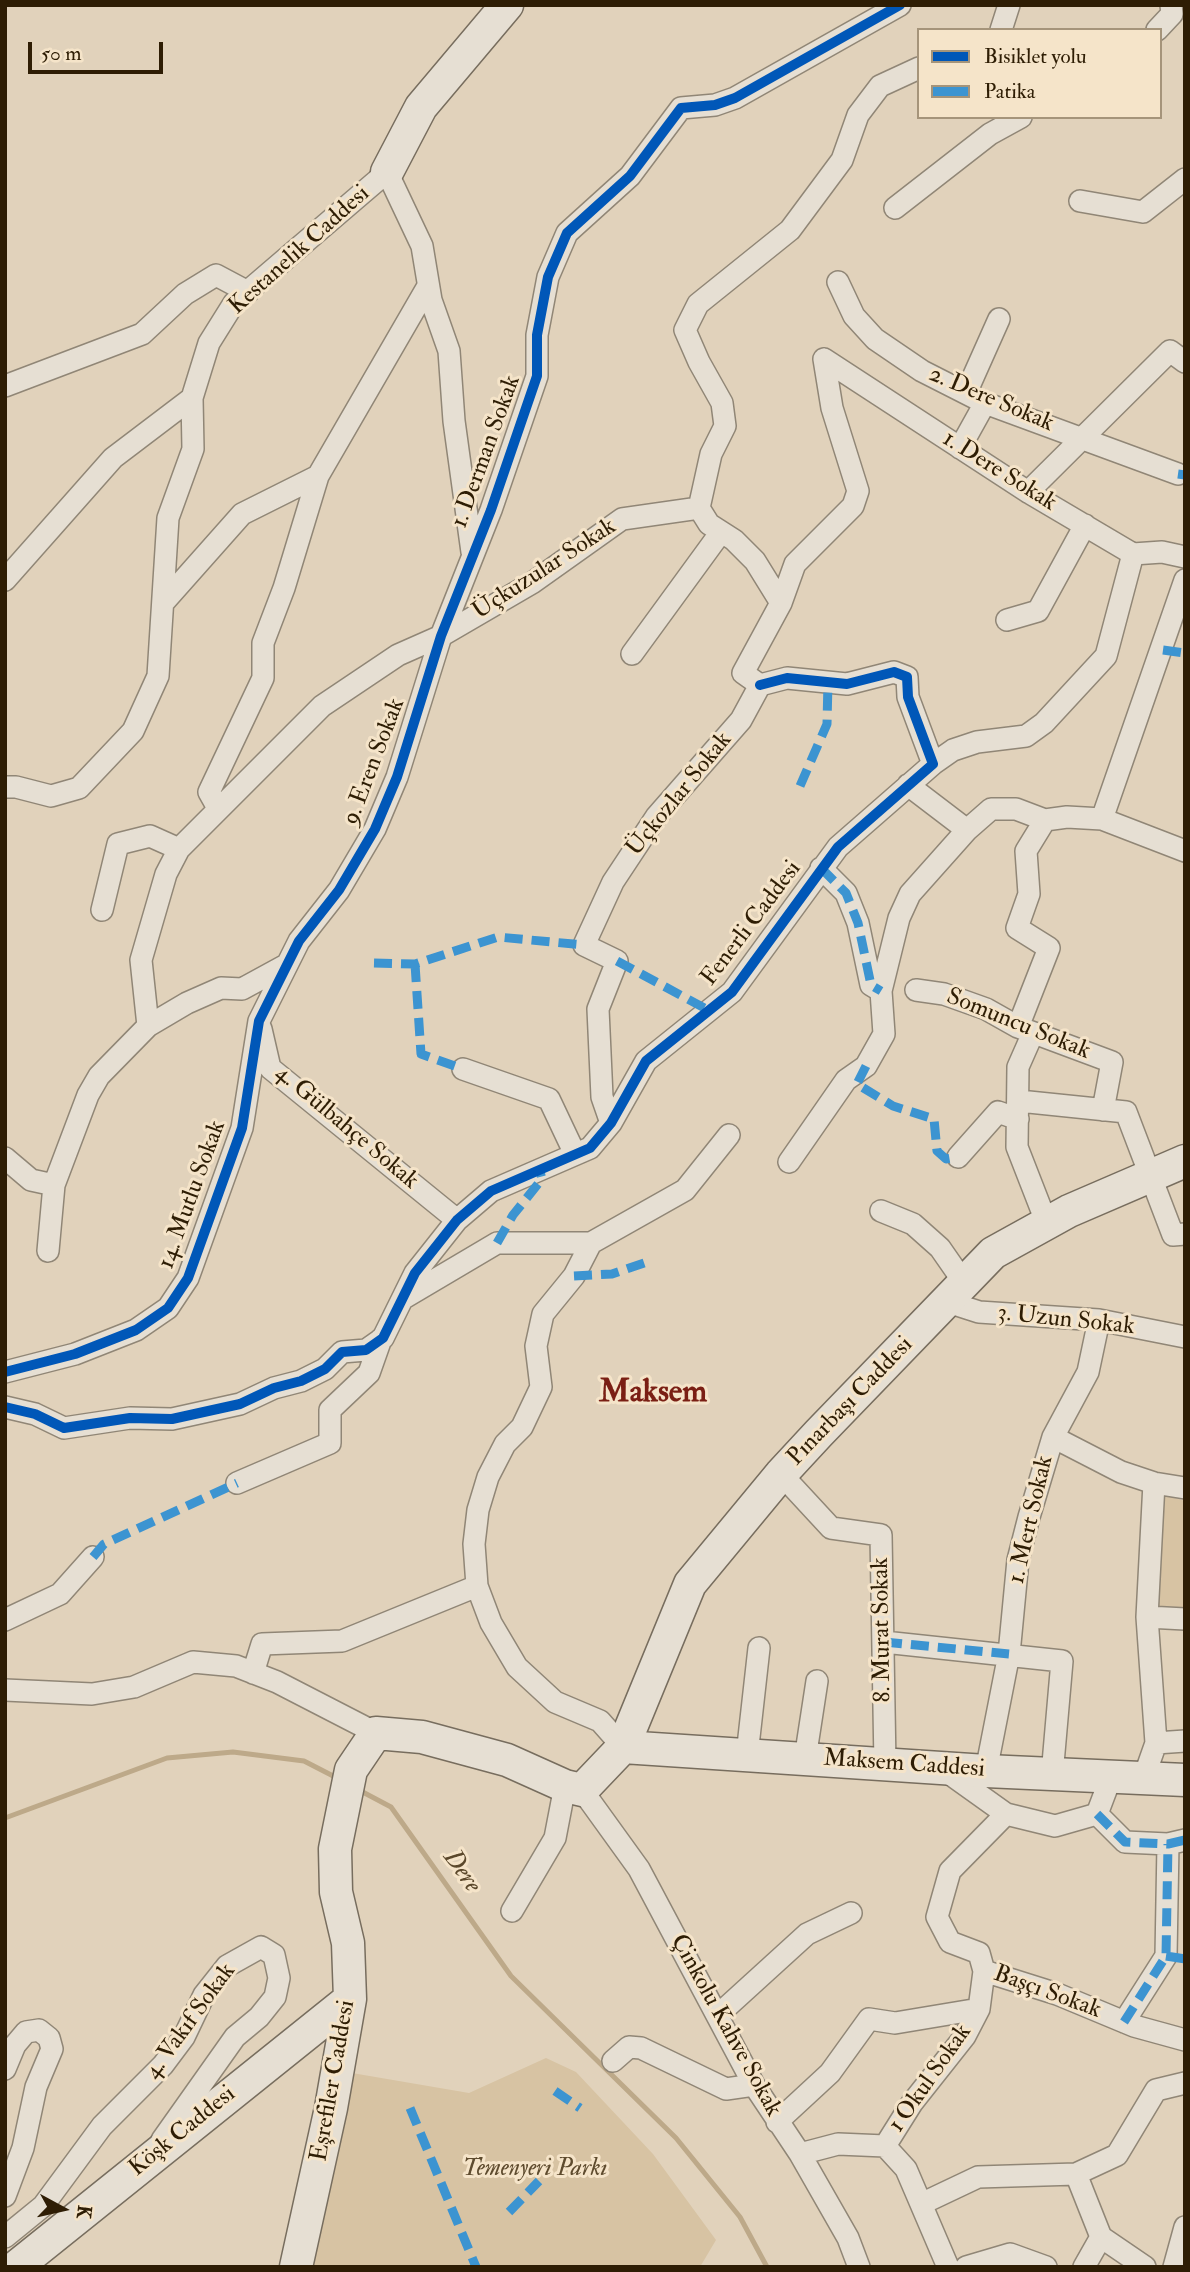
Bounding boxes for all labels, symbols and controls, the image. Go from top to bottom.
scale bar [32,28,166,72]
legend [917,28,1162,119]
text: 50 m [41,40,82,67]
text: Bisiklet yolu [984,43,1087,70]
text: Patika [984,78,1035,105]
street label: Kestanelik Caddesi [224,180,376,322]
street label: 2. Dere Sokak [924,361,1058,439]
street label: 1. Derman Sokak [446,372,528,532]
street label: 1. Dere Sokak [937,426,1061,518]
street label: Üçkuzular Sokak [468,513,622,627]
street label: 9. Eren Sokak [338,695,412,829]
street label: Üçkozlar Sokak [621,727,739,863]
street label: Fenerli Caddesi [696,856,808,992]
street label: Somuncu Sokak [942,983,1094,1067]
street label: 4. Gülbahçe Sokak [268,1060,424,1196]
street label: 14. Mutlu Sokak [153,1117,233,1273]
street label: 3. Uzun Sokak [996,1299,1136,1343]
street label: Pınarbaşı Caddesi [782,1331,920,1473]
district label: Maksem [599,1375,707,1413]
street label: 1. Mert Sokak [1003,1453,1061,1587]
street label: 8. Murat Sokak [867,1557,899,1703]
street label: Maksem Caddesi [822,1745,986,1785]
water label: Dere [435,1844,487,1900]
street label: Çinkolu Kahve Sokak [663,1930,787,2122]
street label: 4. Vakıf Sokak [139,1958,243,2086]
street label: Başçı Sokak [989,1960,1105,2026]
street label: Eşrefiler Caddesi [306,1998,362,2164]
street label: 1 Okul Sokak [883,2019,979,2139]
street label: Köşk Caddesi [124,2080,242,2184]
park label: Temenyeri Parkı [463,2156,607,2184]
north arrow [28,2174,98,2244]
text: K [71,2204,97,2220]

